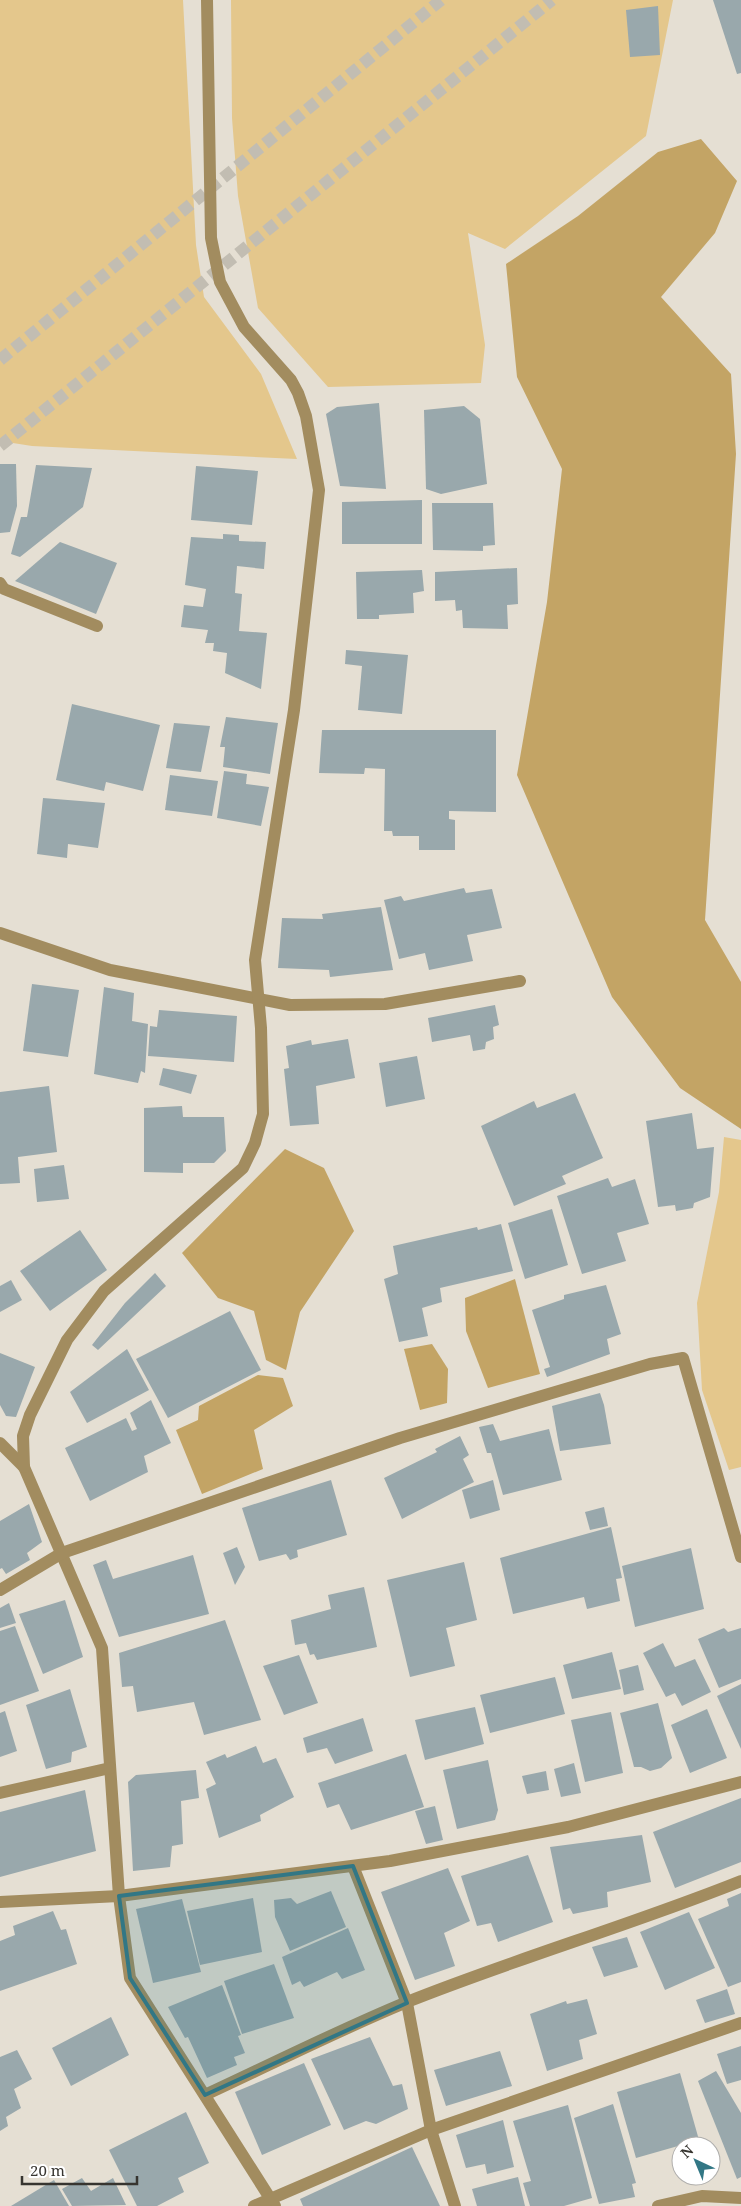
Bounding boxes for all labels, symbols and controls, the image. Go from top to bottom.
north arrow [671,2136,721,2186]
text: N [676,2141,697,2162]
scale bar [22,2154,138,2186]
text: 20 m [30,2160,65,2180]

